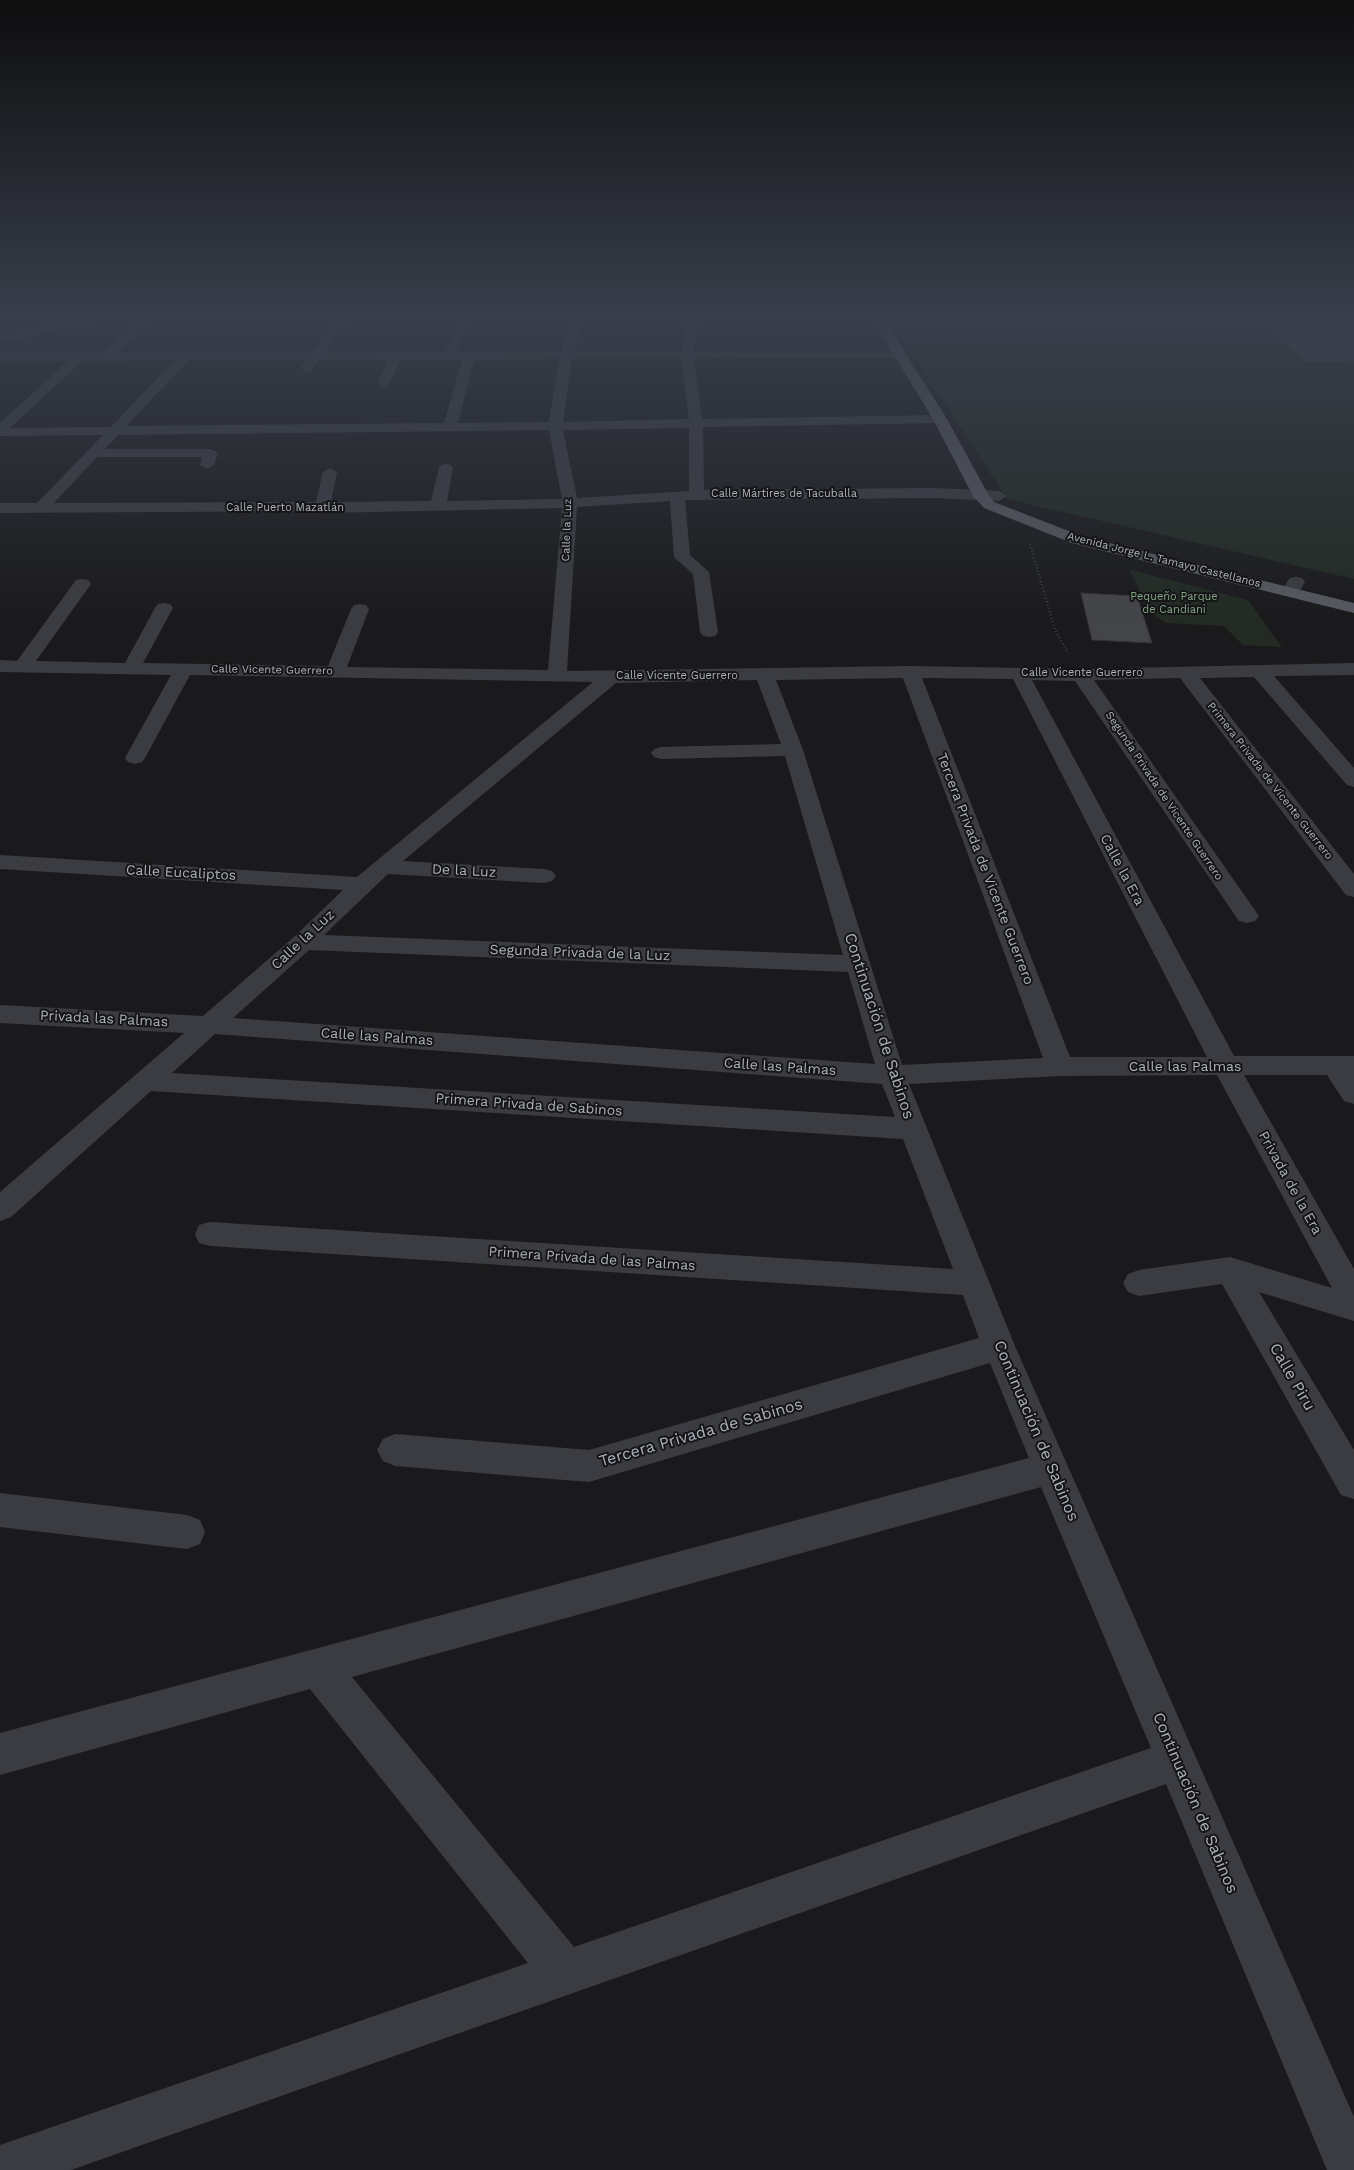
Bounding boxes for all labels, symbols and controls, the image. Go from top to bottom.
street label: Calle Mártires de Tacuballa [711,487,857,501]
street label: Calle la Luz [559,498,575,562]
street label: Calle Puerto Mazatlán [226,501,344,515]
street label: Avenida Jorge L. Tamayo Castellanos [1066,530,1262,590]
park label: Pequeño Parque de Candiani [1130,590,1218,616]
street label: Calle Vicente Guerrero [211,662,333,678]
street label: Calle Vicente Guerrero [1021,666,1143,680]
street label: Calle Vicente Guerrero [616,669,738,683]
street label: Primera Privada de Vicente Guerrero [1204,700,1336,862]
street label: Segunda Privada de Vicente Guerrero [1102,709,1226,883]
street label: Tercera Privada de Vicente Guerrero [933,751,1037,987]
street label: Calle la Era [1096,831,1148,909]
street label: De la Luz [431,861,497,881]
street label: Calle Eucaliptos [125,862,237,884]
street label: Calle la Luz [268,906,338,974]
street label: Continuación de Sabinos [840,931,918,1121]
street label: Segunda Privada de la Luz [489,941,671,965]
street label: Privada las Palmas [40,1007,168,1031]
street label: Calle las Palmas [320,1025,434,1049]
street label: Calle las Palmas [723,1055,837,1079]
street label: Calle las Palmas [1129,1059,1241,1075]
street label: Primera Privada de Sabinos [435,1090,623,1120]
street label: Privada de la Era [1255,1128,1325,1238]
street label: Primera Privada de las Palmas [488,1243,696,1275]
street label: Continuación de Sabinos [989,1338,1083,1524]
street label: Calle Piru [1265,1340,1319,1414]
street label: Tercera Privada de Sabinos [597,1395,805,1471]
street label: Continuación de Sabinos [1148,1710,1242,1896]

